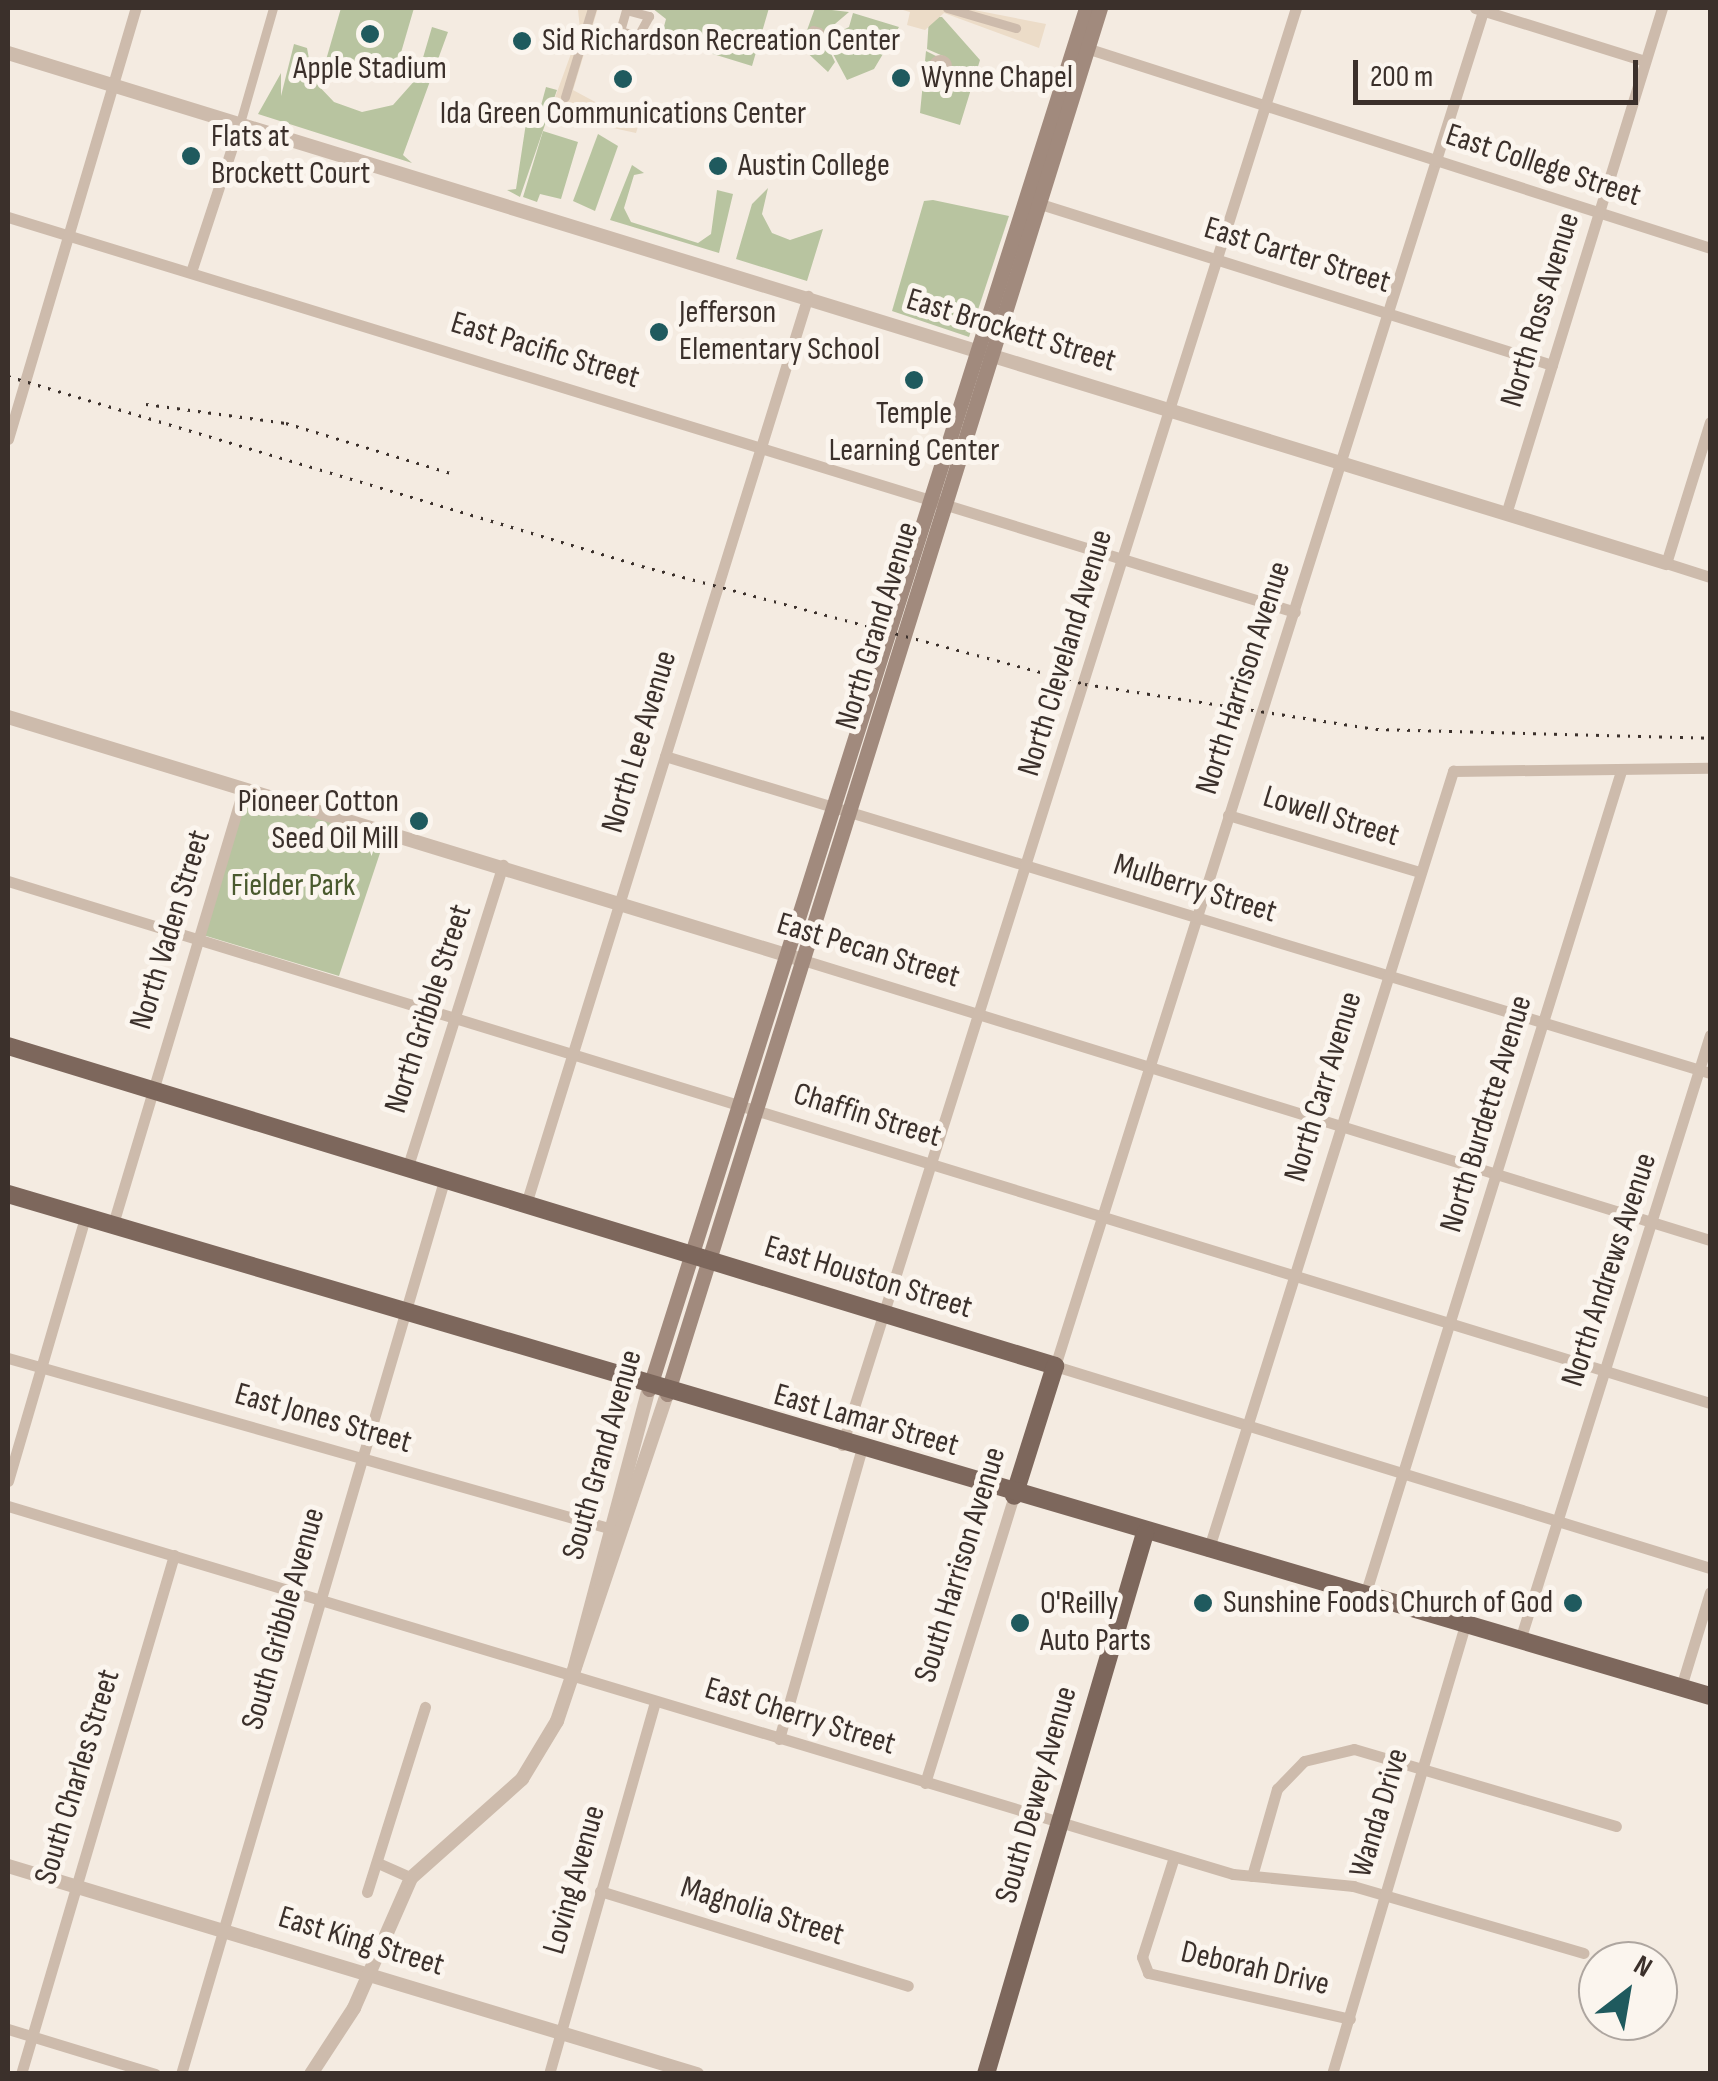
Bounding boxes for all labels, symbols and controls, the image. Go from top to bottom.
place label: Sid Richardson Recreation Center [542,22,900,60]
marker: Apple Stadium [359,23,381,45]
marker: Sid Richardson Recreation Center [511,30,533,52]
scale bar [1358,40,1643,102]
place label: Apple Stadium [293,50,447,88]
place label: Wynne Chapel [921,59,1073,97]
text: 200 m [1370,59,1433,95]
marker: Wynne Chapel [890,67,912,89]
marker: Ida Green Communications Center [612,68,634,90]
place label: Ida Green Communications Center [440,95,806,133]
street label: East College Street [1441,116,1645,216]
place label: Flats at Brockett Court [211,119,370,194]
marker: Flats at Brockett Court [180,145,202,167]
place label: Austin College [738,147,890,185]
marker: Austin College [707,155,729,177]
street label: North Ross Avenue [1493,208,1589,412]
street label: East Carter Street [1199,210,1395,302]
street label: East Brockett Street [902,281,1120,381]
place label: Jefferson Elementary School [679,295,880,370]
street label: East Pacific Street [446,304,644,398]
marker: Jefferson Elementary School [648,321,670,343]
marker: Temple Learning Center [903,369,925,391]
place label: Temple Learning Center [829,396,999,471]
street label: North Grand Avenue [828,518,928,734]
street label: North Cleveland Avenue [1010,525,1122,781]
street label: North Harrison Avenue [1188,557,1300,799]
street label: North Lee Avenue [594,646,686,838]
street label: Lowell Street [1259,778,1403,856]
place label: Pioneer Cotton Seed Oil Mill [238,784,399,859]
marker: Pioneer Cotton Seed Oil Mill [408,810,430,832]
street label: North Vaden Street [123,826,219,1034]
street label: Mulberry Street [1109,846,1281,932]
park label: Fielder Park [231,867,355,905]
street label: North Gribble Street [377,900,481,1118]
street label: East Pecan Street [772,905,964,997]
street label: North Carr Avenue [1277,987,1371,1187]
street label: North Burdette Avenue [1433,991,1541,1237]
street label: Chaffin Street [789,1075,945,1157]
street label: North Andrews Avenue [1554,1148,1666,1392]
street label: East Houston Street [760,1228,976,1328]
street label: South Grand Avenue [555,1346,651,1564]
street label: East Jones Street [230,1375,416,1463]
street label: East Lamar Street [769,1376,963,1466]
street label: South Harrison Avenue [907,1443,1015,1687]
street label: South Gribble Avenue [234,1504,334,1734]
place label: Sunshine Foods [1223,1584,1390,1622]
place label: Church of God [1400,1584,1553,1622]
place label: O'Reilly Auto Parts [1040,1586,1151,1661]
marker: Sunshine Foods [1192,1592,1214,1614]
marker: Church of God [1562,1592,1584,1614]
marker: O'Reilly Auto Parts [1009,1612,1031,1634]
street label: South Charles Street [27,1665,129,1889]
street label: East Cherry Street [700,1670,900,1764]
street label: South Dewey Avenue [988,1682,1086,1908]
street label: Wanda Drive [1342,1744,1418,1882]
street label: Loving Avenue [536,1801,614,1959]
street label: Magnolia Street [676,1869,848,1955]
street label: East King Street [274,1899,448,1985]
street label: Deborah Drive [1177,1933,1333,2005]
north arrow [1578,1941,1678,2041]
text: N [1628,1949,1658,1985]

